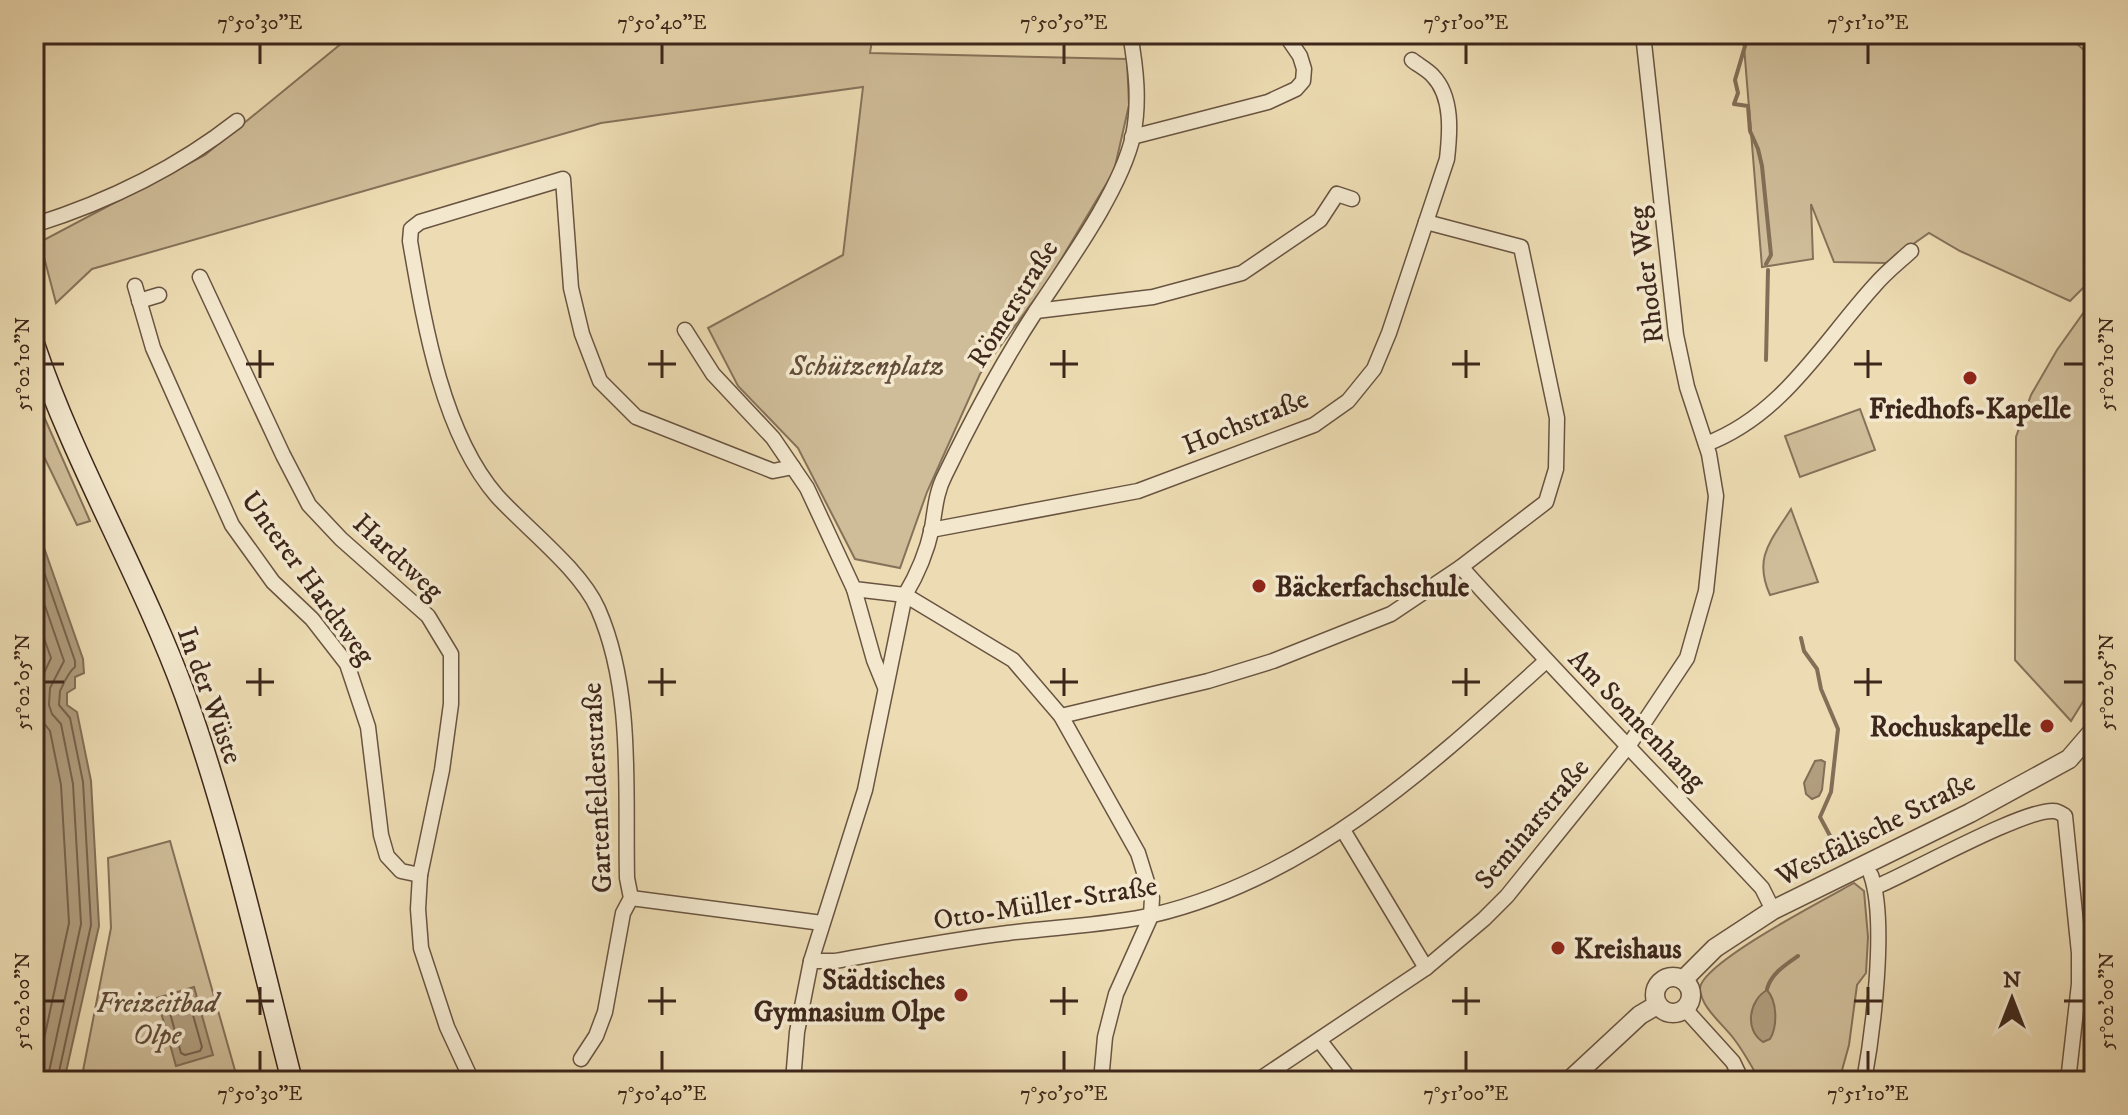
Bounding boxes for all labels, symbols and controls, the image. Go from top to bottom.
text: 7°50'30"E [217,11,303,36]
text: 7°50'40"E [617,11,707,36]
text: 7°50'50"E [1020,11,1108,36]
text: 7°51'00"E [1424,11,1508,36]
text: 7°51'10"E [1827,11,1909,36]
street label: Rhoder Weg [1621,204,1672,346]
street label: Römerstraße [960,233,1066,374]
text: 51°02'10"N [11,317,36,411]
text: 51°02'10"N [2095,317,2120,411]
park label: Schützenplatz [789,349,944,384]
marker: Friedhofs-Kapelle [1961,369,1979,387]
street label: Hochstraße [1178,381,1314,463]
place label: Friedhofs-Kapelle [1869,392,2072,427]
street label: Unterer Hardtweg [233,484,383,672]
street label: Hardtweg [345,506,451,608]
place label: Bäckerfachschule [1275,570,1470,605]
marker: Bäckerfachschule [1250,577,1268,595]
street label: In der Wüste [169,622,251,769]
text: 51°02'05"N [11,634,36,730]
text: 51°02'05"N [2095,634,2120,730]
street label: Am Sonnenhang [1561,642,1713,798]
street label: Gartenfelderstraße [574,682,620,894]
place label: Rochuskapelle [1870,710,2031,745]
marker: Rochuskapelle [2038,717,2056,735]
street label: Seminarstraße [1467,751,1597,897]
street label: Westfälische Straße [1769,764,1981,895]
street label: Otto-Müller-Straße [931,869,1160,938]
place label: Kreishaus [1574,932,1682,967]
marker: Kreishaus [1549,939,1567,957]
text: 51°02'00"N [11,952,36,1050]
text: 51°02'00"N [2095,952,2120,1050]
north arrow [1972,959,2052,1039]
place label: Städtisches Gymnasium Olpe [754,963,946,1030]
text: N [2003,967,2021,994]
park label: Freizeitbad Olpe [96,986,222,1053]
marker: Städtisches Gymnasium Olpe [952,986,970,1004]
text: 7°50'30"E [217,1082,303,1107]
text: 7°50'40"E [617,1082,707,1107]
text: 7°50'50"E [1020,1082,1108,1107]
text: 7°51'00"E [1424,1082,1508,1107]
text: 7°51'10"E [1827,1082,1909,1107]

